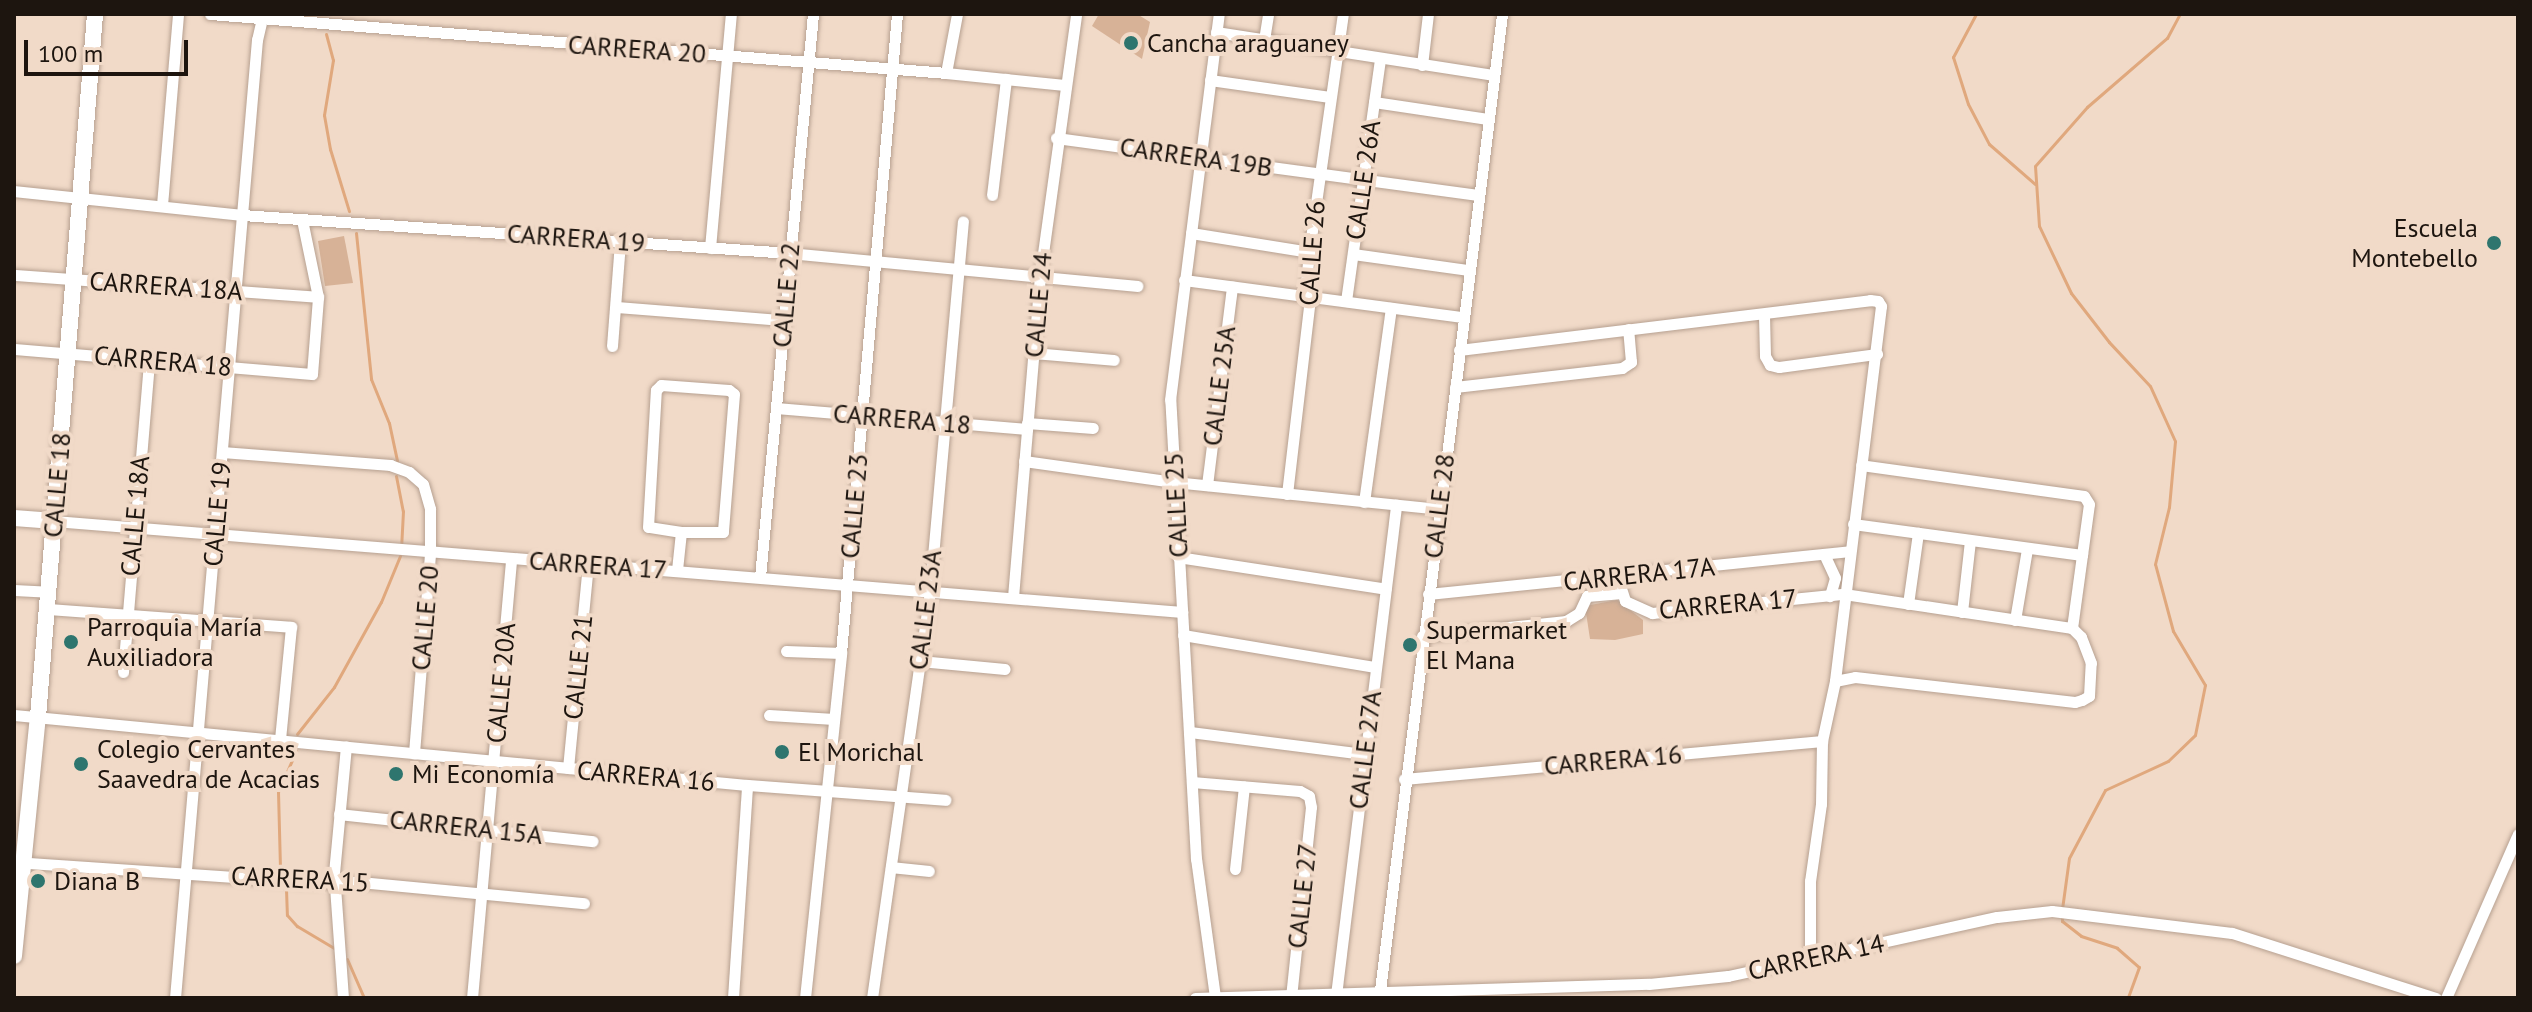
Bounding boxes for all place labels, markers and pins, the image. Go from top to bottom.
place label: Cancha araguaney [1147,27,1349,59]
marker: Cancha araguaney [1122,34,1140,52]
place label: Escuela Montebello [2351,212,2478,274]
marker: Escuela Montebello [2485,234,2503,252]
place label: Parroquia María Auxiliadora [87,611,262,672]
place label: Supermarket El Mana [1426,614,1567,676]
marker: Parroquia María Auxiliadora [62,633,80,651]
marker: Supermarket El Mana [1401,636,1419,654]
place label: Colegio Cervantes Saavedra de Acacias [97,733,321,794]
place label: El Morichal [798,736,923,768]
marker: El Morichal [773,743,791,761]
marker: Colegio Cervantes Saavedra de Acacias [72,755,90,773]
place label: Mi Economía [412,758,555,790]
marker: Mi Economía [387,765,405,783]
place label: Diana B [54,865,140,897]
marker: Diana B [29,872,47,890]

